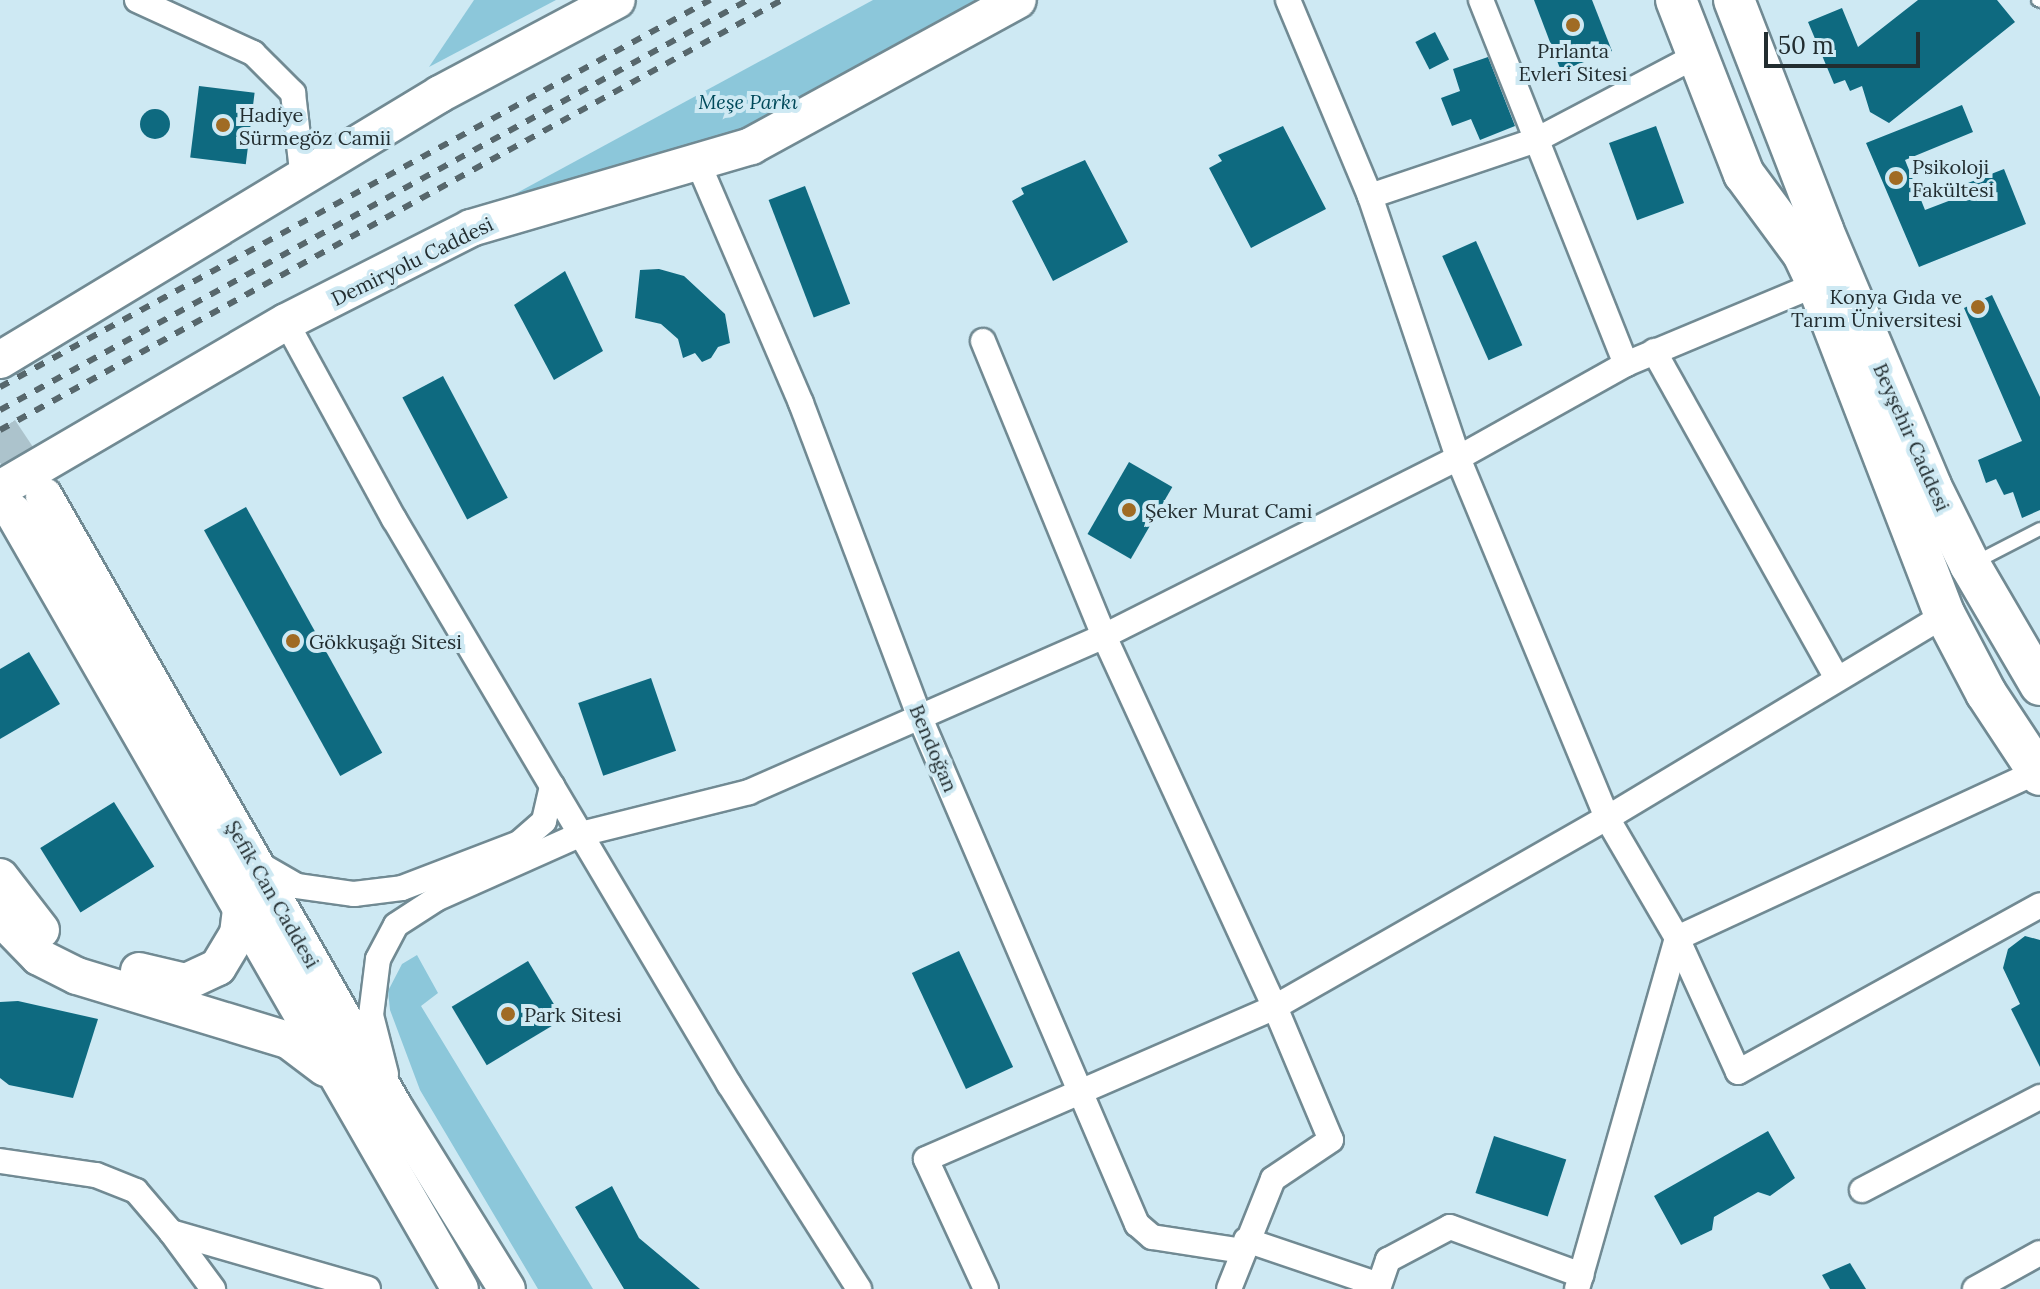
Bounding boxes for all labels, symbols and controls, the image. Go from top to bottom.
marker: Pırlanta Evleri Sitesi [1564,16,1582,34]
scale bar [1768,16,1924,66]
text: 50 m [1778,30,1834,61]
place label: Pırlanta Evleri Sitesi [1519,38,1627,85]
park label: Meşe Parkı [698,89,798,113]
place label: Hadiye Sürmegöz Camii [239,102,391,149]
marker: Hadiye Sürmegöz Camii [214,116,232,134]
place label: Psikoloji Fakültesi [1912,154,1994,201]
marker: Psikoloji Fakültesi [1887,169,1905,187]
street label: Demiryolu Caddesi [327,211,497,311]
place label: Konya Gıda ve Tarım Üniversitesi [1791,284,1962,331]
marker: Konya Gıda ve Tarım Üniversitesi [1969,298,1987,316]
street label: Beyşehir Caddesi [1869,359,1955,515]
place label: Şeker Murat Cami [1145,498,1312,522]
marker: Şeker Murat Cami [1120,501,1138,519]
place label: Gökkuşağı Sitesi [309,629,462,653]
marker: Gökkuşağı Sitesi [284,632,302,650]
street label: Bendoğan [905,701,963,795]
street label: Şefik Can Caddesi [221,816,325,972]
place label: Park Sitesi [524,1002,621,1026]
marker: Park Sitesi [499,1005,517,1023]

